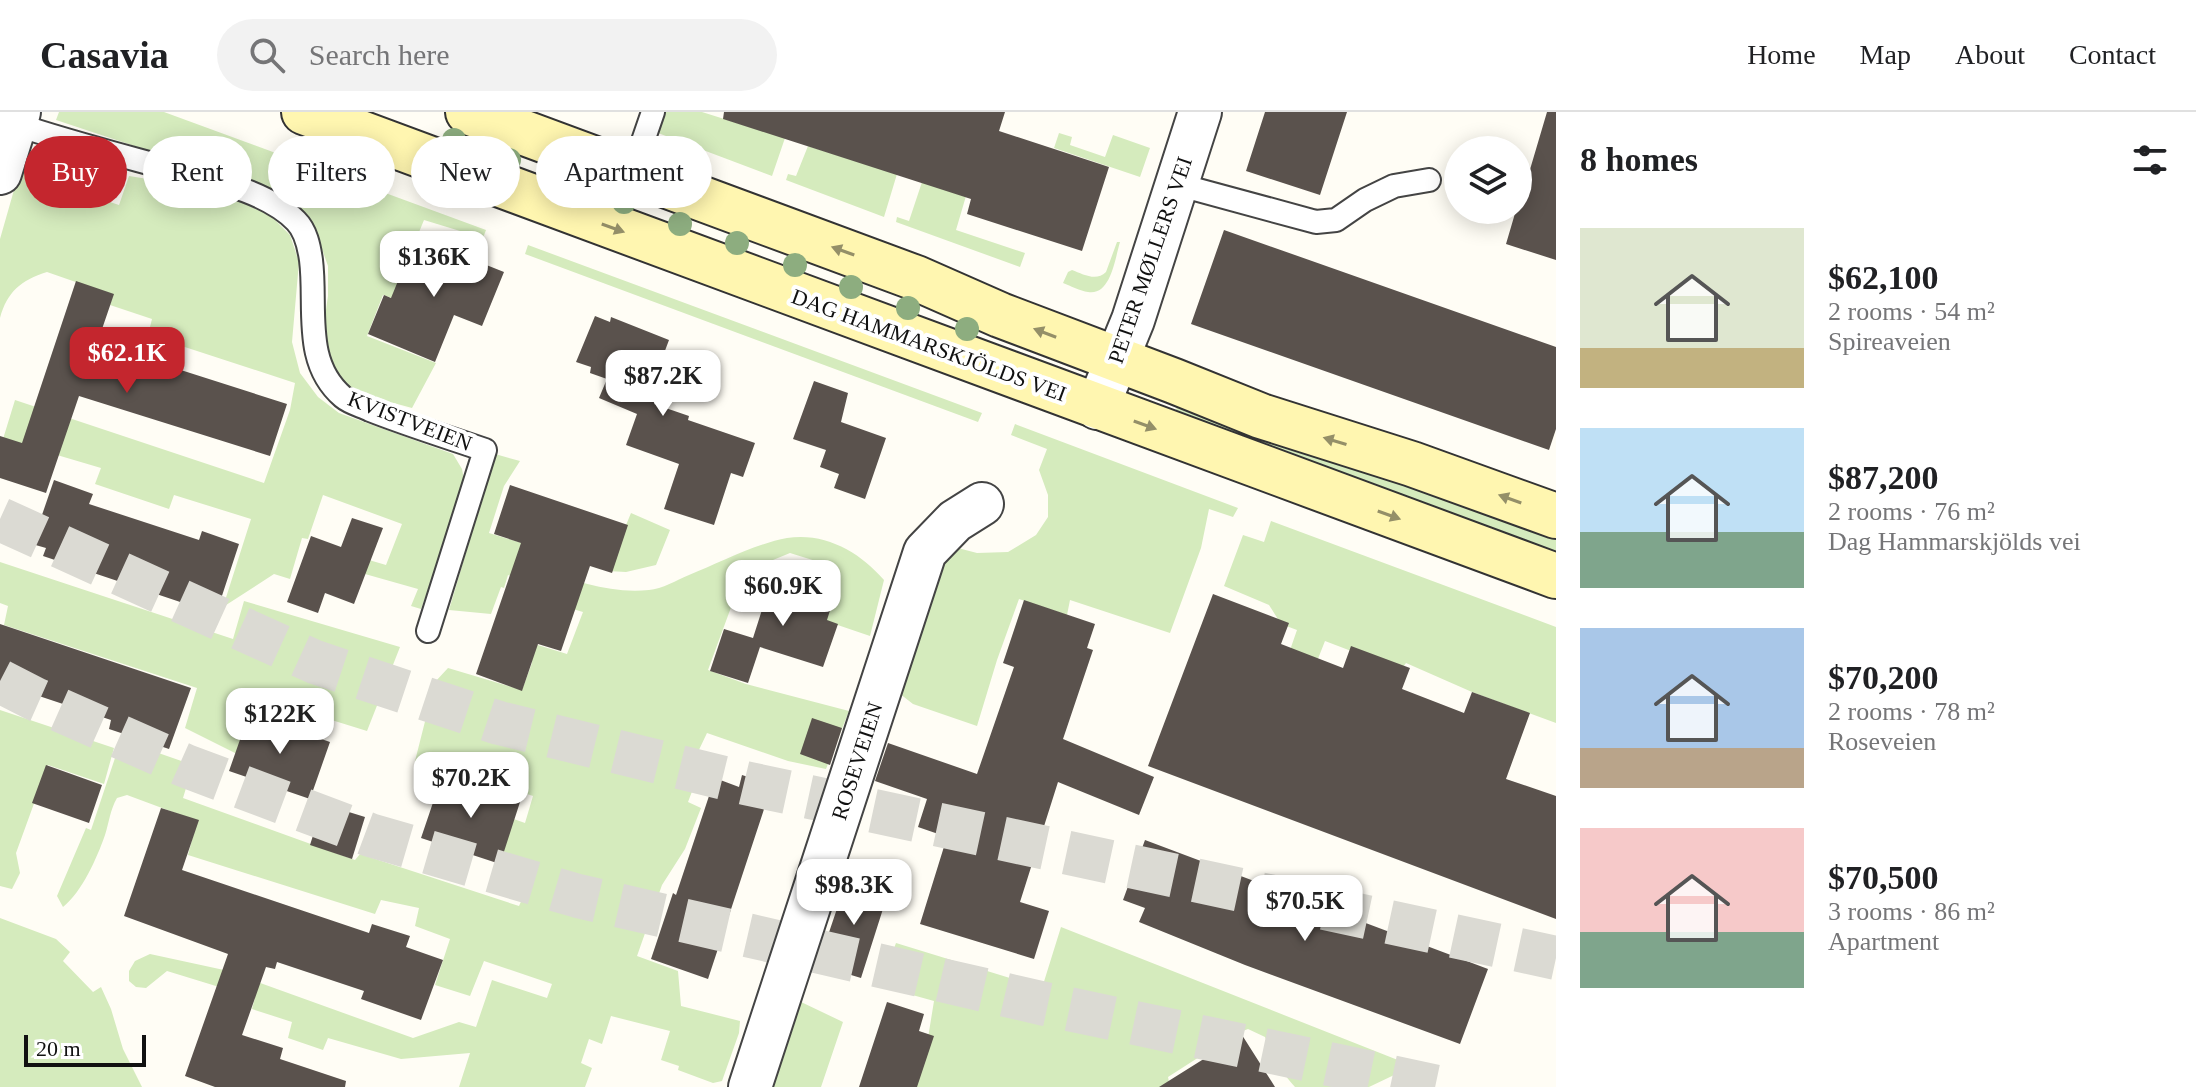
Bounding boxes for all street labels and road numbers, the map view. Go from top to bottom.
street label: PETER MØLLERS VEI [1103,153,1197,367]
street label: DAG HAMMARSKJÖLDS VEI [788,284,1070,406]
street label: KVISTVEIEN [344,386,476,456]
street label: ROSEVEIEN [826,699,888,823]

